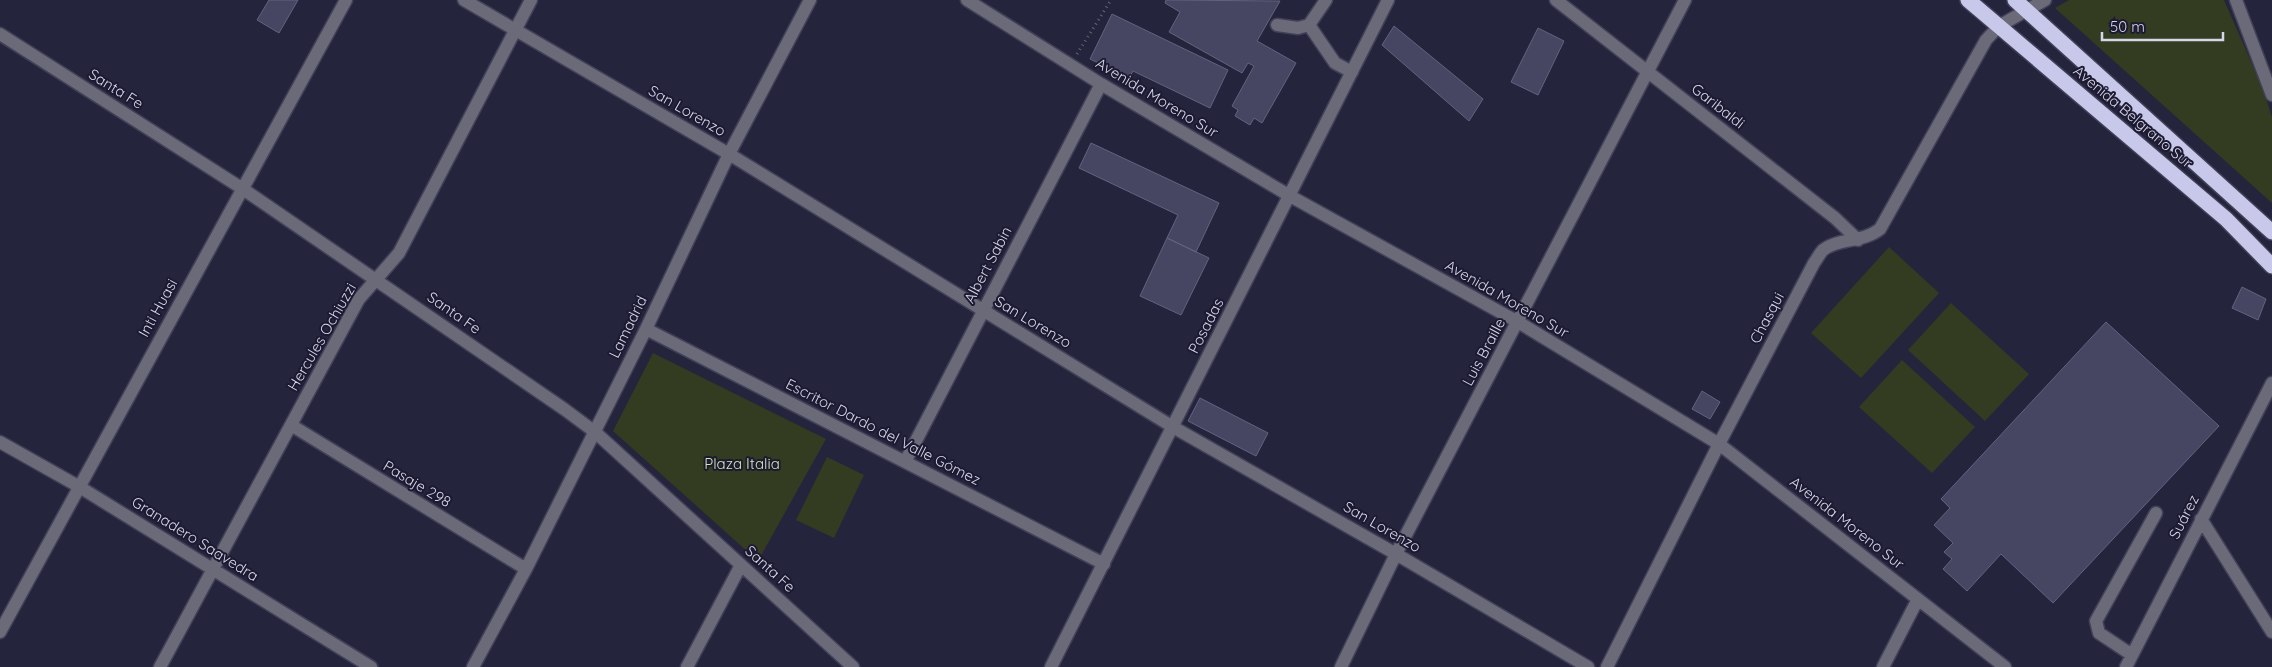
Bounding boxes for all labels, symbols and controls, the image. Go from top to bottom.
scale bar [2102,10,2223,42]
text: 50 m [2110,17,2145,36]
street label: Avenida Moreno Sur [1092,53,1222,142]
street label: Avenida Belgrano Sur [2070,61,2197,172]
street label: Santa Fe [85,64,147,113]
street label: Garibaldi [1688,79,1749,132]
street label: San Lorenzo [645,81,729,140]
street label: Albert Sabin [959,223,1016,306]
street label: Avenida Moreno Sur [1442,255,1573,342]
street label: Inti Huasi [134,275,181,340]
street label: Hercules Ochiuzzi [283,280,360,394]
street label: Santa Fe [424,287,485,338]
street label: Chasqui [1745,289,1788,347]
street label: San Lorenzo [991,291,1075,352]
street label: Lamadrid [604,292,651,361]
street label: Posadas [1184,295,1227,357]
street label: Luis Braille [1458,315,1509,389]
street label: Escritor Dardo del Valle Gómez [783,374,984,489]
park label: Plaza Italia [704,454,780,473]
street label: Pasaje 298 [380,456,455,511]
street label: Avenida Moreno Sur [1786,472,1908,573]
street label: Suárez [2164,491,2203,542]
street label: Granadero Saavedra [128,492,262,585]
street label: San Lorenzo [1340,497,1424,556]
street label: Santa Fe [741,541,799,596]

